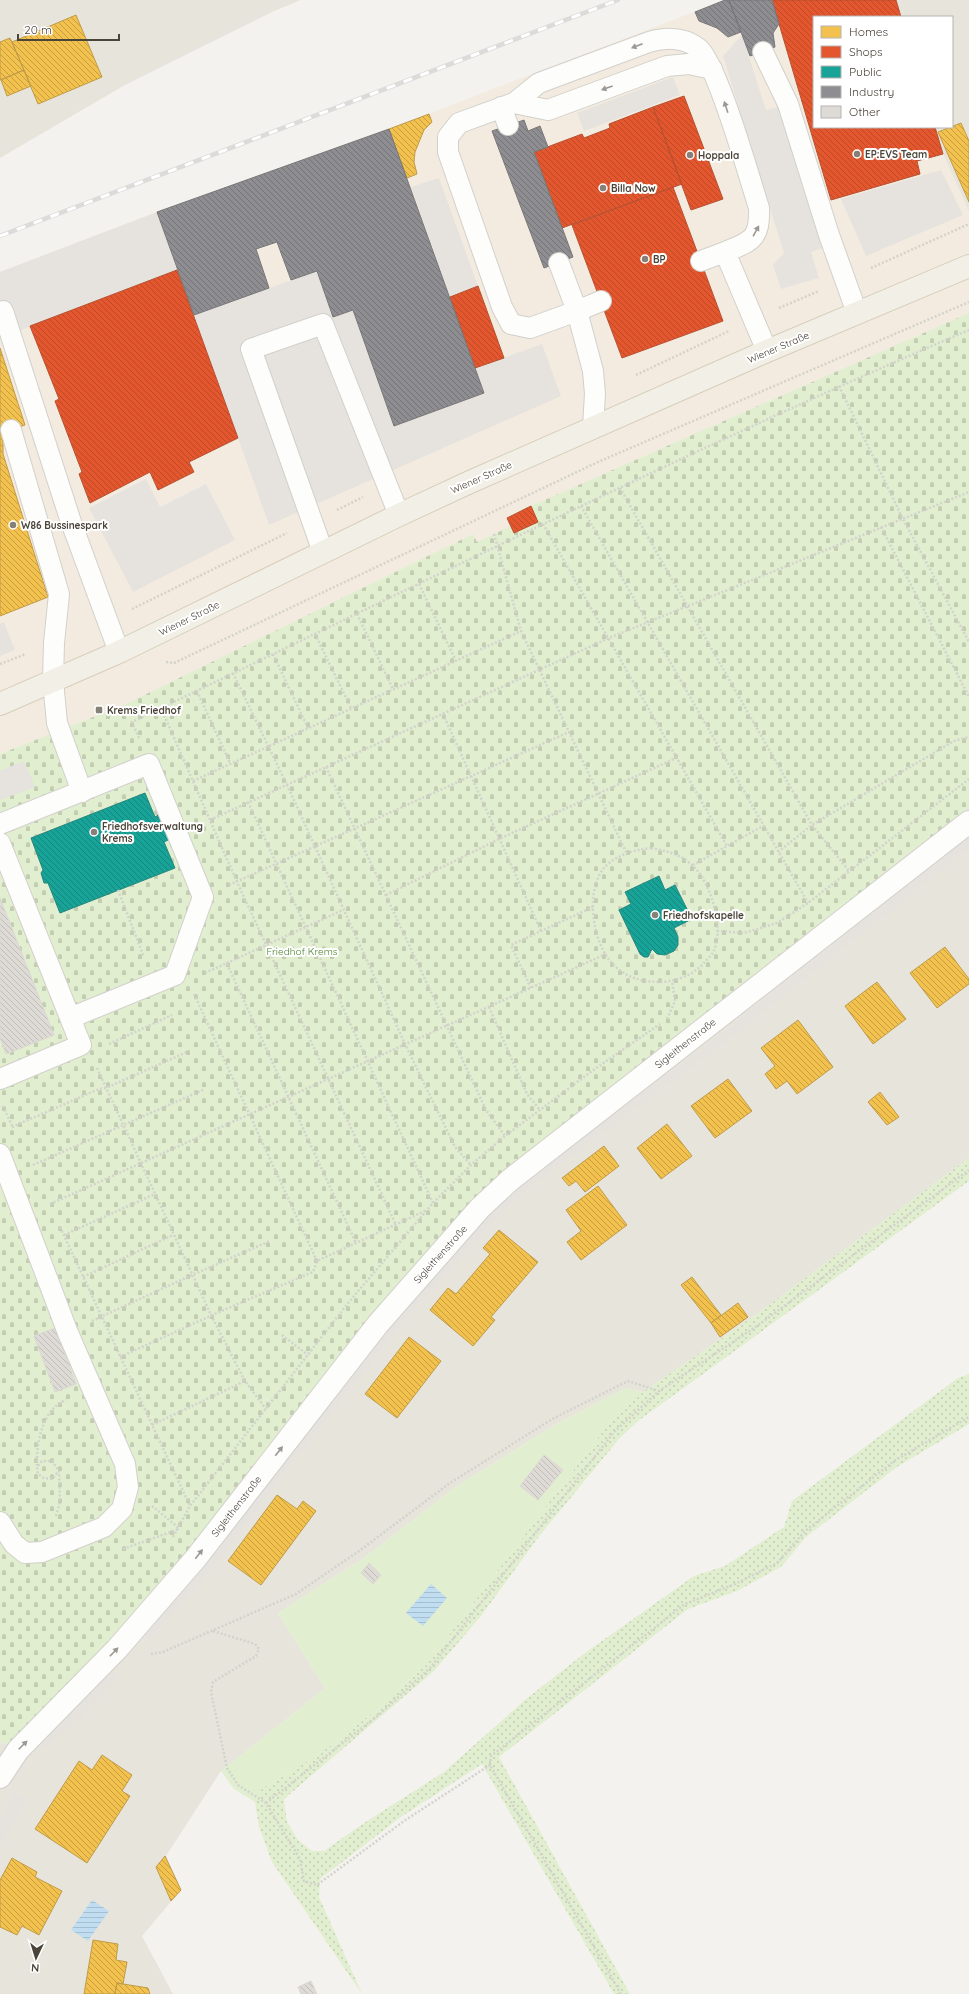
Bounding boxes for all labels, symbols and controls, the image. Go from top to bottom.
scale bar [18,16,119,42]
legend [813,16,953,128]
text: 20 m [24,22,52,37]
text: Homes [849,24,889,39]
one-way arrow [631,43,643,49]
text: Shops [849,44,883,59]
text: Public [849,64,882,79]
text: Industry [849,84,894,99]
one-way arrow [601,86,613,92]
one-way arrow [723,101,729,113]
text: Other [849,104,881,119]
place label: EP:EVS Team [865,148,927,161]
place label: Hoppala [698,149,739,162]
marker: EP:EVS Team [852,149,862,159]
marker: Hoppala [685,150,695,160]
place label: Billa Now [611,182,656,195]
marker: Billa Now [598,183,608,193]
one-way arrow [752,225,759,237]
place label: BP [653,253,666,266]
marker: BP [640,254,650,264]
street label: Wiener Straße [745,328,811,366]
street label: Wiener Straße [448,458,514,497]
place label: W86 Bussinespark [21,519,108,532]
marker: W86 Bussinespark [8,520,18,530]
street label: Wiener Straße [157,598,222,639]
place label: Krems Friedhof [107,704,182,717]
marker: Krems Friedhof [94,705,104,715]
place label: Friedhofsverwaltung Krems [102,820,203,845]
marker: Friedhofsverwaltung Krems [89,827,99,837]
place label: Friedhofskapelle [663,909,744,922]
marker: Friedhofskapelle [650,910,660,920]
park label: Friedhof Krems [266,945,338,958]
street label: Sigleithenstraße [652,1015,719,1071]
street label: Sigleithenstraße [411,1222,470,1286]
one-way arrow [274,1446,283,1457]
street label: Sigleithenstraße [208,1473,265,1539]
one-way arrow [195,1549,203,1560]
one-way arrow [109,1647,119,1657]
one-way arrow [18,1740,27,1750]
north arrow [16,1938,56,1978]
text: N [31,1961,40,1975]

